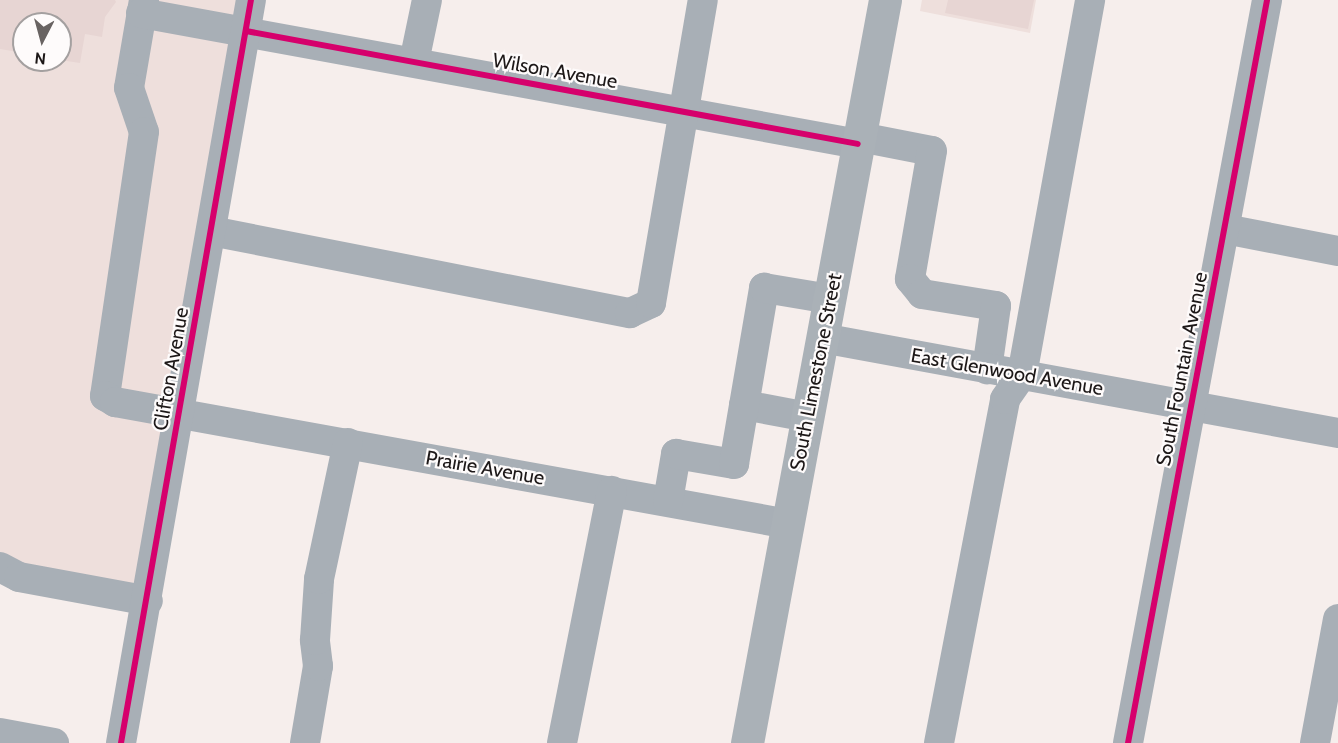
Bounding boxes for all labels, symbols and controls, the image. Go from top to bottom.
north arrow [12,12,72,72]
text: N [34,48,47,68]
street label: Wilson Avenue [491,48,619,94]
street label: South Fountain Avenue [1151,270,1213,468]
street label: South Limestone Street [785,271,847,473]
street label: Clifton Avenue [148,306,194,432]
street label: East Glenwood Avenue [909,343,1105,401]
street label: Prairie Avenue [424,446,546,490]

